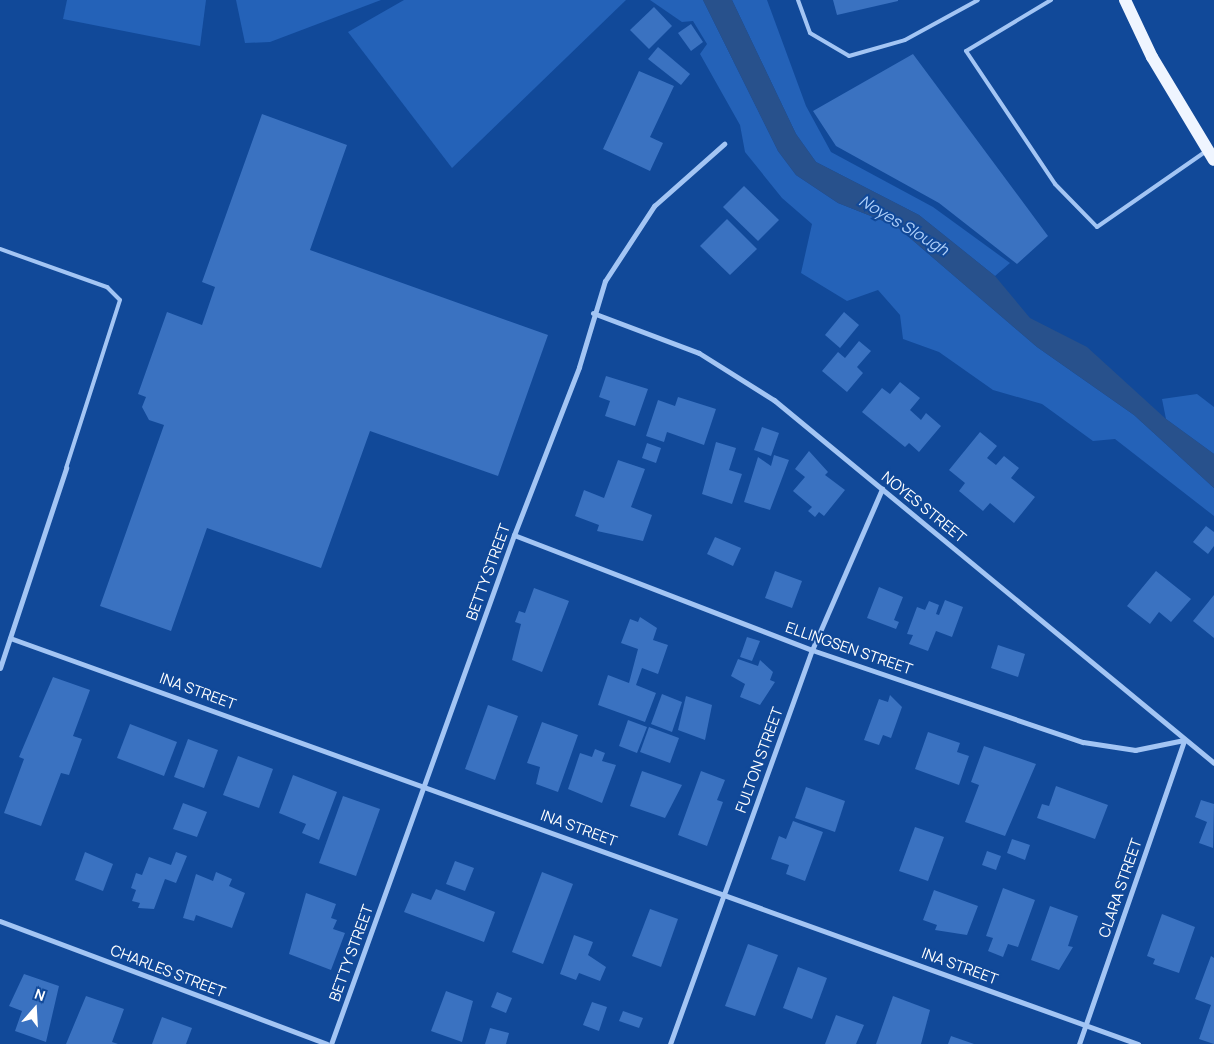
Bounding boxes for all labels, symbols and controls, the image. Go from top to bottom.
water label: Noyes Slough [856,191,952,259]
street label: NOYES STREET [878,468,970,546]
street label: BETTY STREET [462,521,514,623]
street label: ELLINGSEN STREET [783,618,915,678]
street label: INA STREET [157,669,239,713]
street label: FULTON STREET [732,705,786,815]
street label: INA STREET [538,806,620,850]
street label: CLARA STREET [1095,836,1145,940]
street label: BETTY STREET [325,902,377,1004]
street label: CHARLES STREET [108,941,228,1001]
street label: INA STREET [919,944,1001,988]
north arrow [10,984,60,1034]
text: N [32,984,48,1005]

